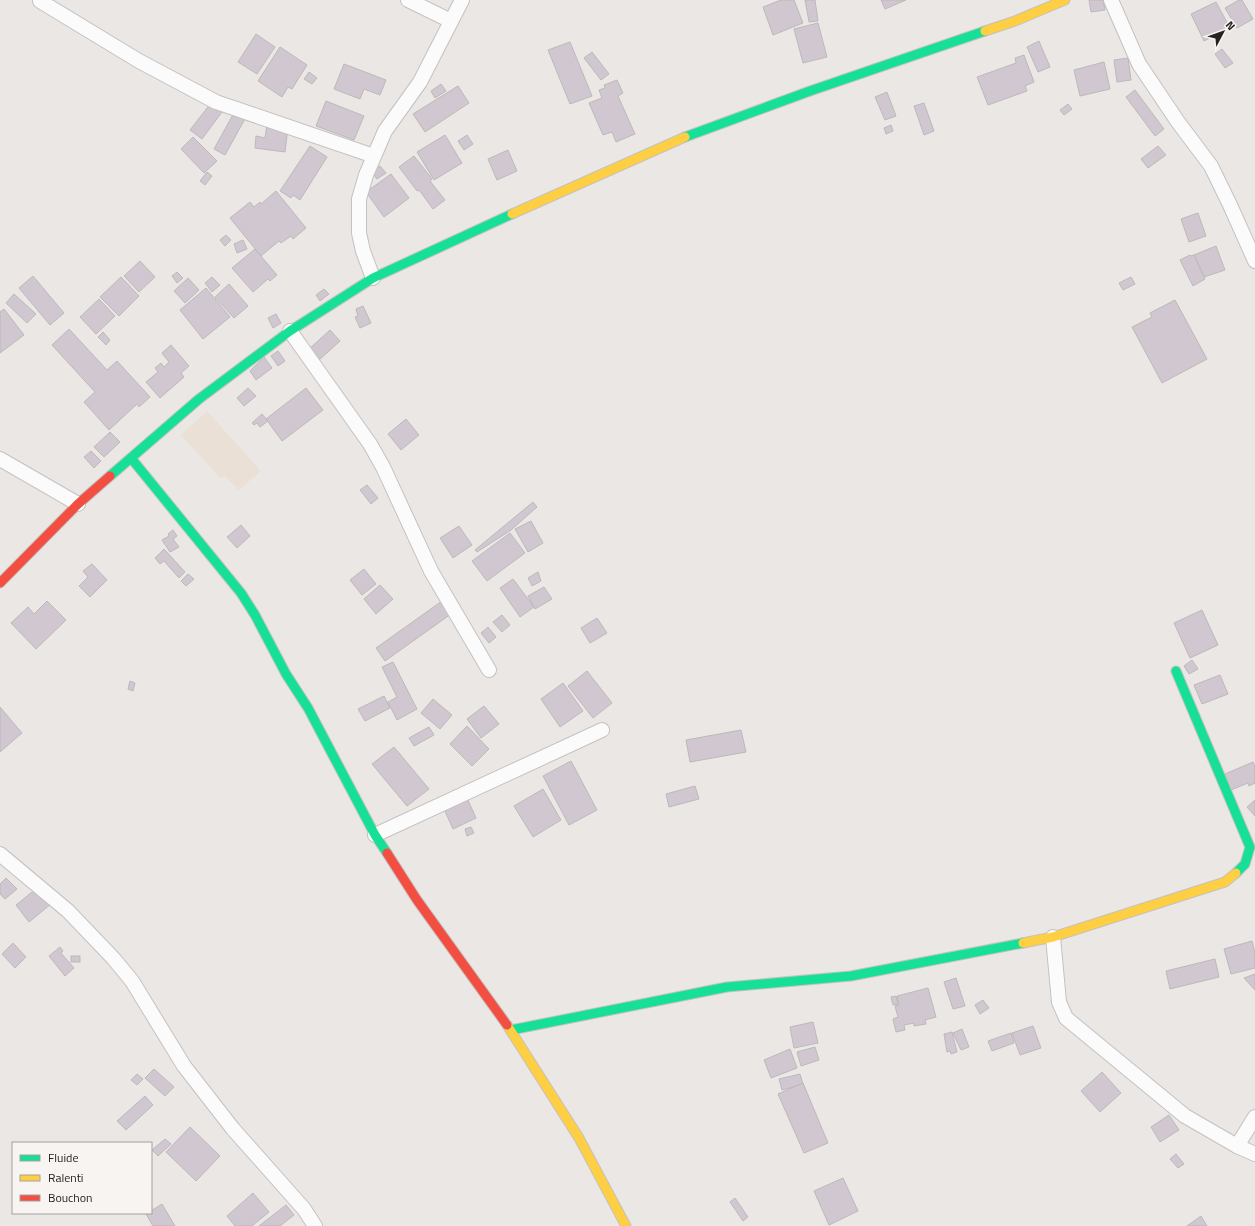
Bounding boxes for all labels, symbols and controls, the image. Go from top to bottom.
north arrow [1203,12,1243,52]
text: N [1222,17,1239,34]
legend [12,1142,152,1214]
text: Fluide [48,1148,79,1167]
text: Ralenti [48,1168,83,1187]
text: Bouchon [48,1188,93,1207]

